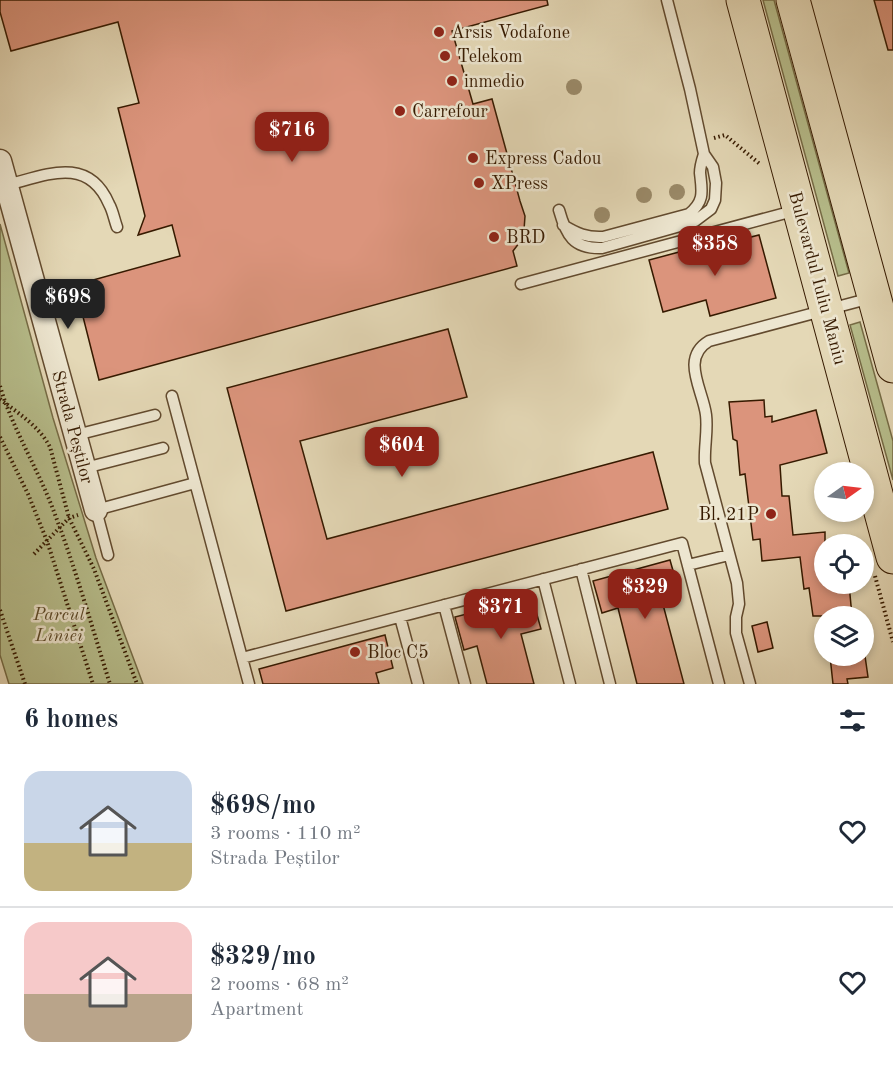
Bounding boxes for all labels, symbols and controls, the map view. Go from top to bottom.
place label: Arsis Vodafone [451,24,570,42]
marker: Arsis Vodafone [432,25,446,39]
place label: Telekom [457,48,523,66]
marker: Telekom [438,49,452,63]
place label: inmedio [464,73,524,91]
marker: inmedio [445,74,459,88]
place label: Carrefour [412,103,488,121]
marker: Carrefour [393,104,407,118]
pin: $716 [256,112,328,163]
text: $716 [269,121,315,141]
place label: Express Cadou [485,150,602,168]
marker: Express Cadou [466,151,480,165]
place label: XPress [491,175,548,193]
marker: XPress [472,176,486,190]
street label: Bulevardul Iuliu Maniu [785,190,849,367]
pin: $358 [679,226,751,277]
place label: BRD [506,229,545,247]
marker: BRD [487,230,501,244]
text: $358 [692,235,738,255]
pin: $698 [32,279,104,330]
text: $698 [45,288,91,308]
street label: Strada Peștilor [47,369,96,487]
pin: $604 [366,427,438,478]
text: $604 [379,436,425,456]
north arrow [814,462,874,522]
map controls [814,462,874,666]
place label: Bl. 21P [699,506,759,524]
marker: Bl. 21P [764,507,778,521]
button: locate [814,534,874,594]
pin: $329 [609,569,681,620]
text: $329 [622,578,668,598]
pin: $371 [465,589,537,640]
text: $371 [478,598,524,618]
park label: Parcul Liniei [32,606,86,645]
button: layers [814,606,874,666]
place label: Bloc C5 [367,644,429,662]
marker: Bloc C5 [348,645,362,659]
icon: filters [836,704,869,737]
text: 6 homes [24,707,118,733]
text: $698/mo [210,793,316,819]
icon: home [72,795,144,867]
icon: heart [836,815,869,848]
text: 3 rooms · 110 m² [210,824,360,844]
text: Strada Peștilor [210,849,340,869]
text: $329/mo [210,944,316,970]
icon: home [72,946,144,1018]
icon: heart [836,966,869,999]
text: 2 rooms · 68 m² [210,975,349,995]
text: Apartment [210,1000,304,1020]

